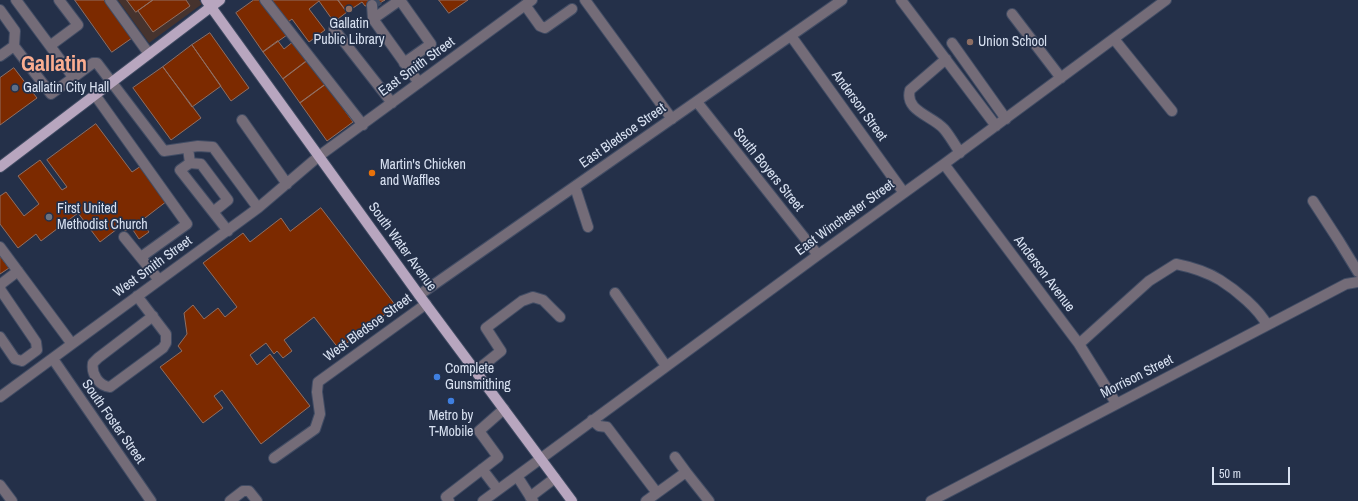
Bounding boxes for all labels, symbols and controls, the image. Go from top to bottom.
marker: Gallatin Public Library [344,4,354,14]
place label: Gallatin Public Library [314,16,384,48]
street label: East Smith Street [376,34,458,100]
place label: Union School [978,34,1047,50]
marker: Union School [965,37,975,47]
district label: Gallatin [21,52,87,78]
street label: Anderson Street [828,68,890,144]
place label: Gallatin City Hall [23,80,109,96]
marker: Gallatin City Hall [10,83,20,93]
street label: East Bledsoe Street [577,100,669,172]
street label: South Boyers Street [729,125,807,215]
place label: Martin's Chicken and Waffles [380,157,466,190]
marker: Martin's Chicken and Waffles [367,168,377,178]
street label: East Winchester Street [792,177,898,259]
street label: South Water Avenue [364,199,440,295]
place label: First United Methodist Church [57,201,148,234]
marker: First United Methodist Church [44,212,54,222]
street label: West Smith Street [110,233,196,301]
street label: Anderson Avenue [1010,233,1078,315]
street label: West Bledsoe Street [321,291,415,365]
street label: Morrison Street [1098,352,1176,402]
place label: Complete Gunsmithing [445,361,511,394]
marker: Complete Gunsmithing [432,372,442,382]
street label: South Foster Street [78,377,148,467]
marker: Metro by T-Mobile [446,396,456,406]
place label: Metro by T-Mobile [429,408,473,440]
scale bar [1214,459,1292,485]
text: 50 m [1219,466,1241,482]

